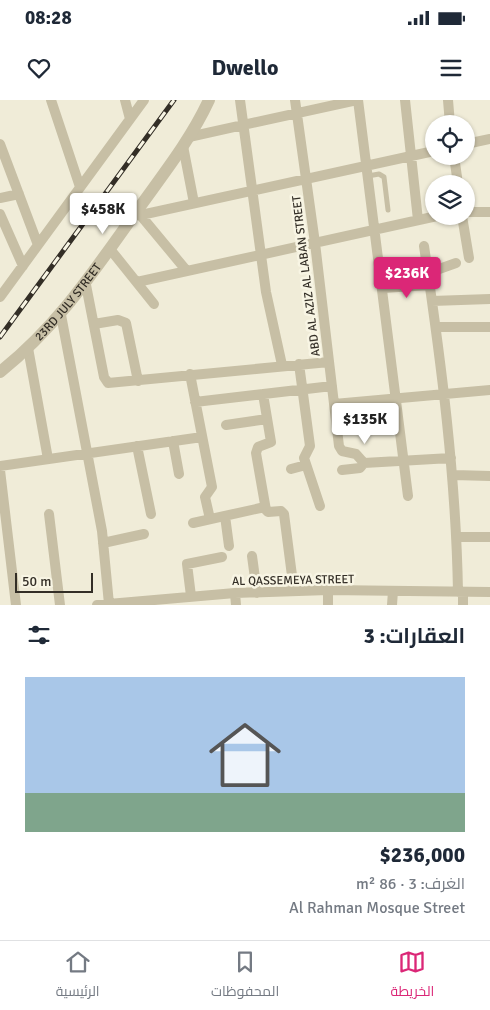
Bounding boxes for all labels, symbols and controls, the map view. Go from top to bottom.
text: 08:28 [25,6,72,30]
icon: heart [25,54,53,82]
text: Dwello [212,54,278,81]
icon: menu [437,54,465,82]
map controls [425,115,475,225]
button: locate [425,115,475,165]
button: layers [425,175,475,225]
pin: $458K [68,192,138,235]
street label: ABD AL AZIZ AL LABAN STREET [289,195,324,357]
text: $458K [81,199,125,219]
pin: $236K [372,256,442,299]
street label: 23RD JULY STREET [32,260,105,344]
text: $236K [385,263,429,283]
pin: $135K [330,402,400,445]
text: $135K [343,409,387,429]
scale bar [15,570,92,593]
street label: AL QASSEMEYA STREET [232,572,354,589]
text: 50 m [22,573,51,590]
icon: filters [25,621,53,649]
text: العقارات: 3 [364,623,465,649]
icon: home [200,710,290,800]
text: $236,000 [379,842,465,868]
text: الغرف: 3 · 86 m² [356,874,465,894]
text: Al Rahman Mosque Street [289,898,465,918]
tab: الرئيسية [56,948,100,1004]
tab: المحفوظات [211,948,279,1004]
tab: الخريطة [391,948,434,1004]

